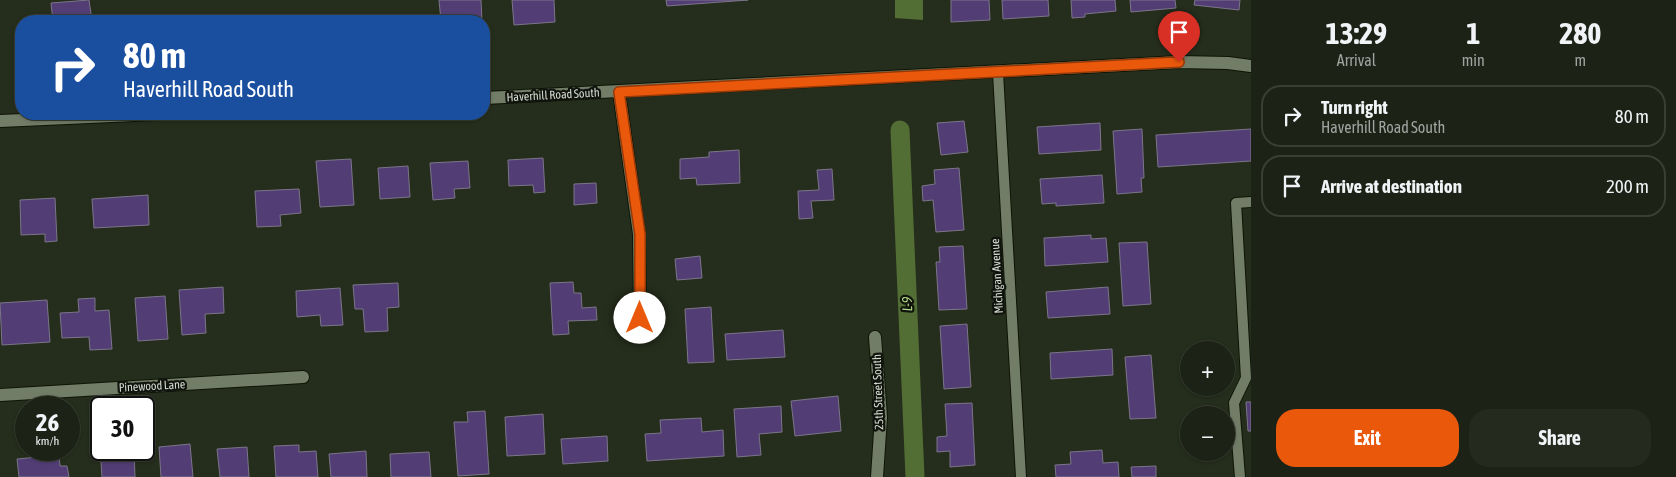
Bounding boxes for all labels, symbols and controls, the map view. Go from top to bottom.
pin [1158,11,1200,62]
text: 13:29 [1325,16,1387,50]
text: 1 [1466,16,1480,50]
text: 280 [1559,16,1601,50]
icon: arrive [1165,18,1193,46]
icon: right [40,35,105,100]
text: 80 m [123,35,186,75]
text: Arrival [1337,51,1376,69]
text: min [1462,51,1485,69]
text: m [1575,51,1586,69]
text: Haverhill Road South [123,76,294,102]
street label: Haverhill Road South [506,86,600,104]
text: Turn right [1321,96,1388,118]
icon: right [1278,102,1306,130]
text: 80 m [1615,105,1649,127]
text: Haverhill Road South [1321,118,1445,136]
icon: arrive [1278,172,1306,200]
text: Arrive at destination [1321,175,1462,197]
text: 200 m [1606,175,1649,197]
street label: Michigan Avenue [988,238,1006,314]
position arrow [613,291,665,343]
water label: L-9 [899,296,915,312]
map controls [1180,341,1235,461]
button: + [1180,341,1235,396]
street label: 25th Street South [870,354,886,430]
street label: Pinewood Lane [118,377,186,395]
speed limit sign: 30 [90,396,155,461]
button: − [1180,406,1235,461]
text: 26 [36,408,59,436]
button: Exit [1276,409,1459,467]
button: Share [1469,409,1651,467]
text: km/h [36,434,59,448]

